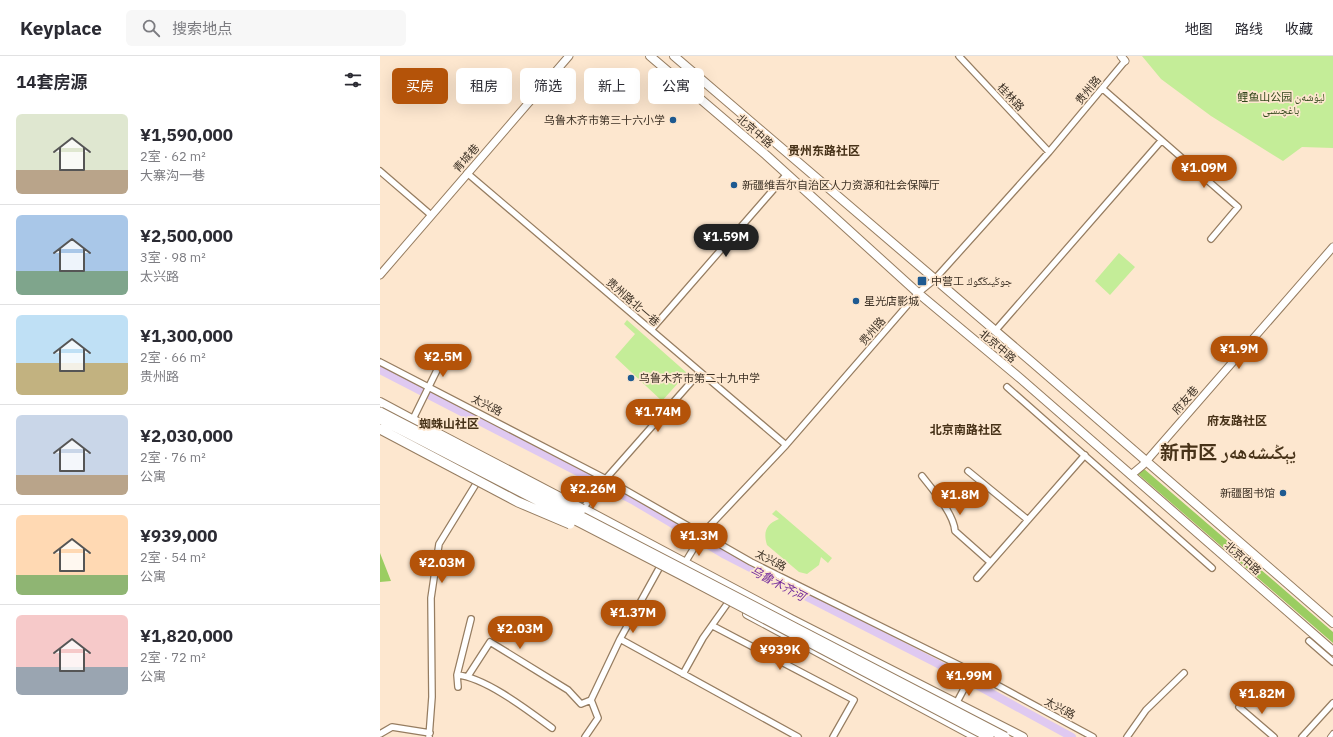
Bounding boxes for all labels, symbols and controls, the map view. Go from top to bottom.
search box [126,10,406,46]
text: Keyplace [20,16,102,40]
icon: search [140,17,162,39]
text: 搜索地点 [172,19,232,38]
text: 地图 [1185,20,1213,38]
text: 路线 [1235,20,1263,38]
text: 收藏 [1285,20,1313,38]
chip: 买房 [392,68,448,104]
chip: 租房 [456,68,512,104]
chip: 筛选 [520,68,576,104]
chip: 新上 [584,68,640,104]
chip: 公寓 [648,68,704,104]
icon: filters [342,69,364,91]
text: 14套房源 [16,71,87,93]
street label: 贵州路 [1072,73,1104,107]
street label: 桂林路 [995,80,1027,114]
park label: 鲤鱼山公园 ليۇشەن باغچىسى [1237,90,1325,117]
street label: 北京中路 [734,111,776,151]
place label: 乌鲁木齐市第三十六小学 [544,113,665,127]
marker: 乌鲁木齐市第三十六小学 [668,115,678,125]
text: ¥1,590,000 [140,124,233,146]
icon: home [48,130,96,178]
street label: 青城巷 [450,141,482,175]
district label: 贵州东路社区 [788,143,860,158]
text: 2室 · 62 m² [140,148,206,165]
pin: ¥1.09M [1171,155,1237,189]
text: ¥1.09M [1181,159,1227,176]
text: 大寨沟一巷 [140,167,205,184]
place label: 新疆维吾尔自治区人力资源和社会保障厅 [742,178,940,192]
marker: 新疆维吾尔自治区人力资源和社会保障厅 [729,180,739,190]
pin: ¥1.59M [693,224,759,258]
text: ¥2,500,000 [140,225,233,247]
text: ¥1.59M [703,228,749,245]
icon: home [48,231,96,279]
text: 3室 · 98 m² [140,249,206,266]
text: 太兴路 [140,268,179,285]
place label: 中营工 جوڭيىڭگوڭ [931,274,1012,288]
street label: 贵州路北一巷 [604,275,662,329]
marker: 中营工 جوڭيىڭگوڭ [916,275,928,287]
place label: 星光店影城 [864,294,919,308]
marker: 星光店影城 [851,296,861,306]
street label: 贵州路 [856,314,888,348]
text: ¥1,300,000 [140,325,233,347]
street label: 北京中路 [977,326,1019,366]
icon: home [48,331,96,379]
pin: ¥1.9M [1211,336,1267,370]
text: ¥1.9M [1220,340,1258,357]
pin: ¥2.5M [415,344,471,378]
text: ¥2.5M [424,348,462,365]
text: 2室 · 66 m² [140,349,206,366]
text: 贵州路 [140,368,179,385]
place label: 乌鲁木齐市第二十九中学 [639,371,760,385]
marker: 乌鲁木齐市第二十九中学 [626,373,636,383]
street label: 府友巷 [1169,383,1201,417]
street label: 太兴路 [469,391,505,419]
pin: ¥1.74M [625,399,691,433]
text: ¥1.74M [635,403,681,420]
district label: 府友路社区 [1207,413,1267,428]
district label: 蜘蛛山社区 [419,416,479,431]
district label: 北京南路社区 [930,422,1002,437]
text: ¥2,030,000 [140,425,233,447]
icon: home [48,431,96,479]
district label: 新市区 يېڭىشەھەر [1160,440,1296,465]
text: 2室 · 76 m² [140,449,206,466]
text: 公寓 [140,468,166,485]
pin: ¥2.26M [560,476,626,510]
text: ¥2.26M [570,480,616,497]
pin: ¥1.8M [932,482,988,516]
text: ¥1.8M [941,486,979,503]
place label: 新疆图书馆 [1220,486,1275,500]
marker: 新疆图书馆 [1278,488,1288,498]
pin: ¥1.3M [671,523,727,557]
text: ¥939,000 [140,525,218,547]
text: ¥1.3M [680,527,718,544]
icon: home [48,531,96,579]
street label: 北京中路 [1222,538,1264,578]
street label: 太兴路 [753,546,789,574]
text: 2室 · 54 m² [140,549,206,566]
pin: ¥2.03M [409,550,475,584]
text: ¥2.03M [419,554,465,571]
water label: 乌鲁木齐河 [748,562,810,605]
text: 公寓 [140,568,166,585]
pin: ¥1.37M [600,600,666,634]
text: ¥1.37M [610,604,656,621]
pin: ¥2.03M [487,616,553,650]
text: ¥2.03M [497,620,543,637]
text: ¥1,820,000 [140,625,233,647]
icon: home [48,631,96,679]
pin: ¥939K [752,637,808,671]
text: ¥939K [760,641,800,658]
text: 2室 · 72 m² [140,649,206,666]
pin: ¥1.99M [936,663,1002,697]
text: ¥1.99M [946,667,992,684]
text: 公寓 [140,668,166,685]
pin: ¥1.82M [1229,681,1295,715]
text: ¥1.82M [1239,685,1285,702]
street label: 太兴路 [1042,694,1078,722]

